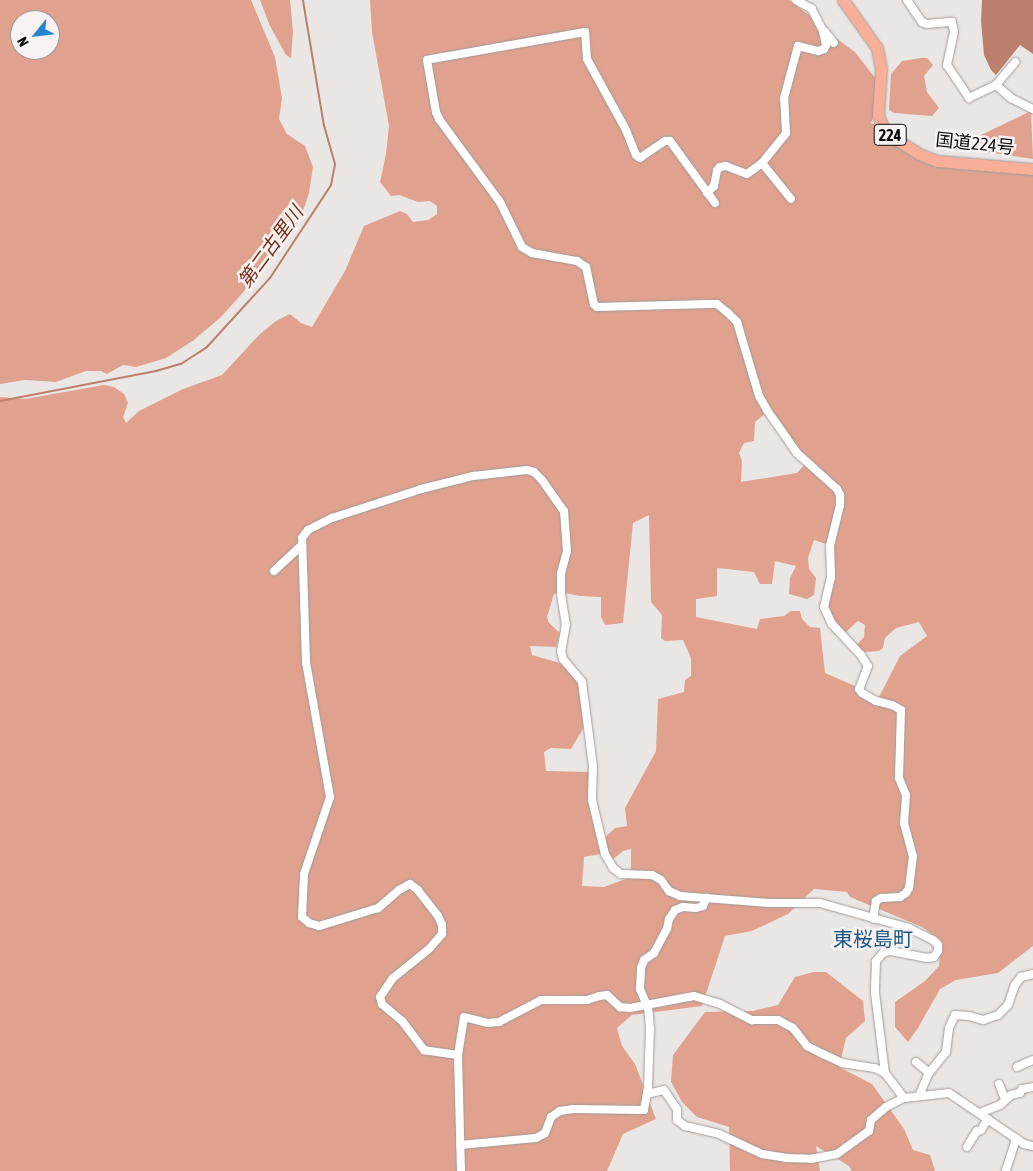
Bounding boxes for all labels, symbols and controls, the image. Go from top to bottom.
north arrow [10,10,60,60]
text: N [14,34,32,49]
road number: 224 [872,122,908,148]
street label: 国道224号 [934,129,1016,159]
water label: 第二古里川 [234,202,308,292]
district label: 東桜島町 [833,926,913,950]

